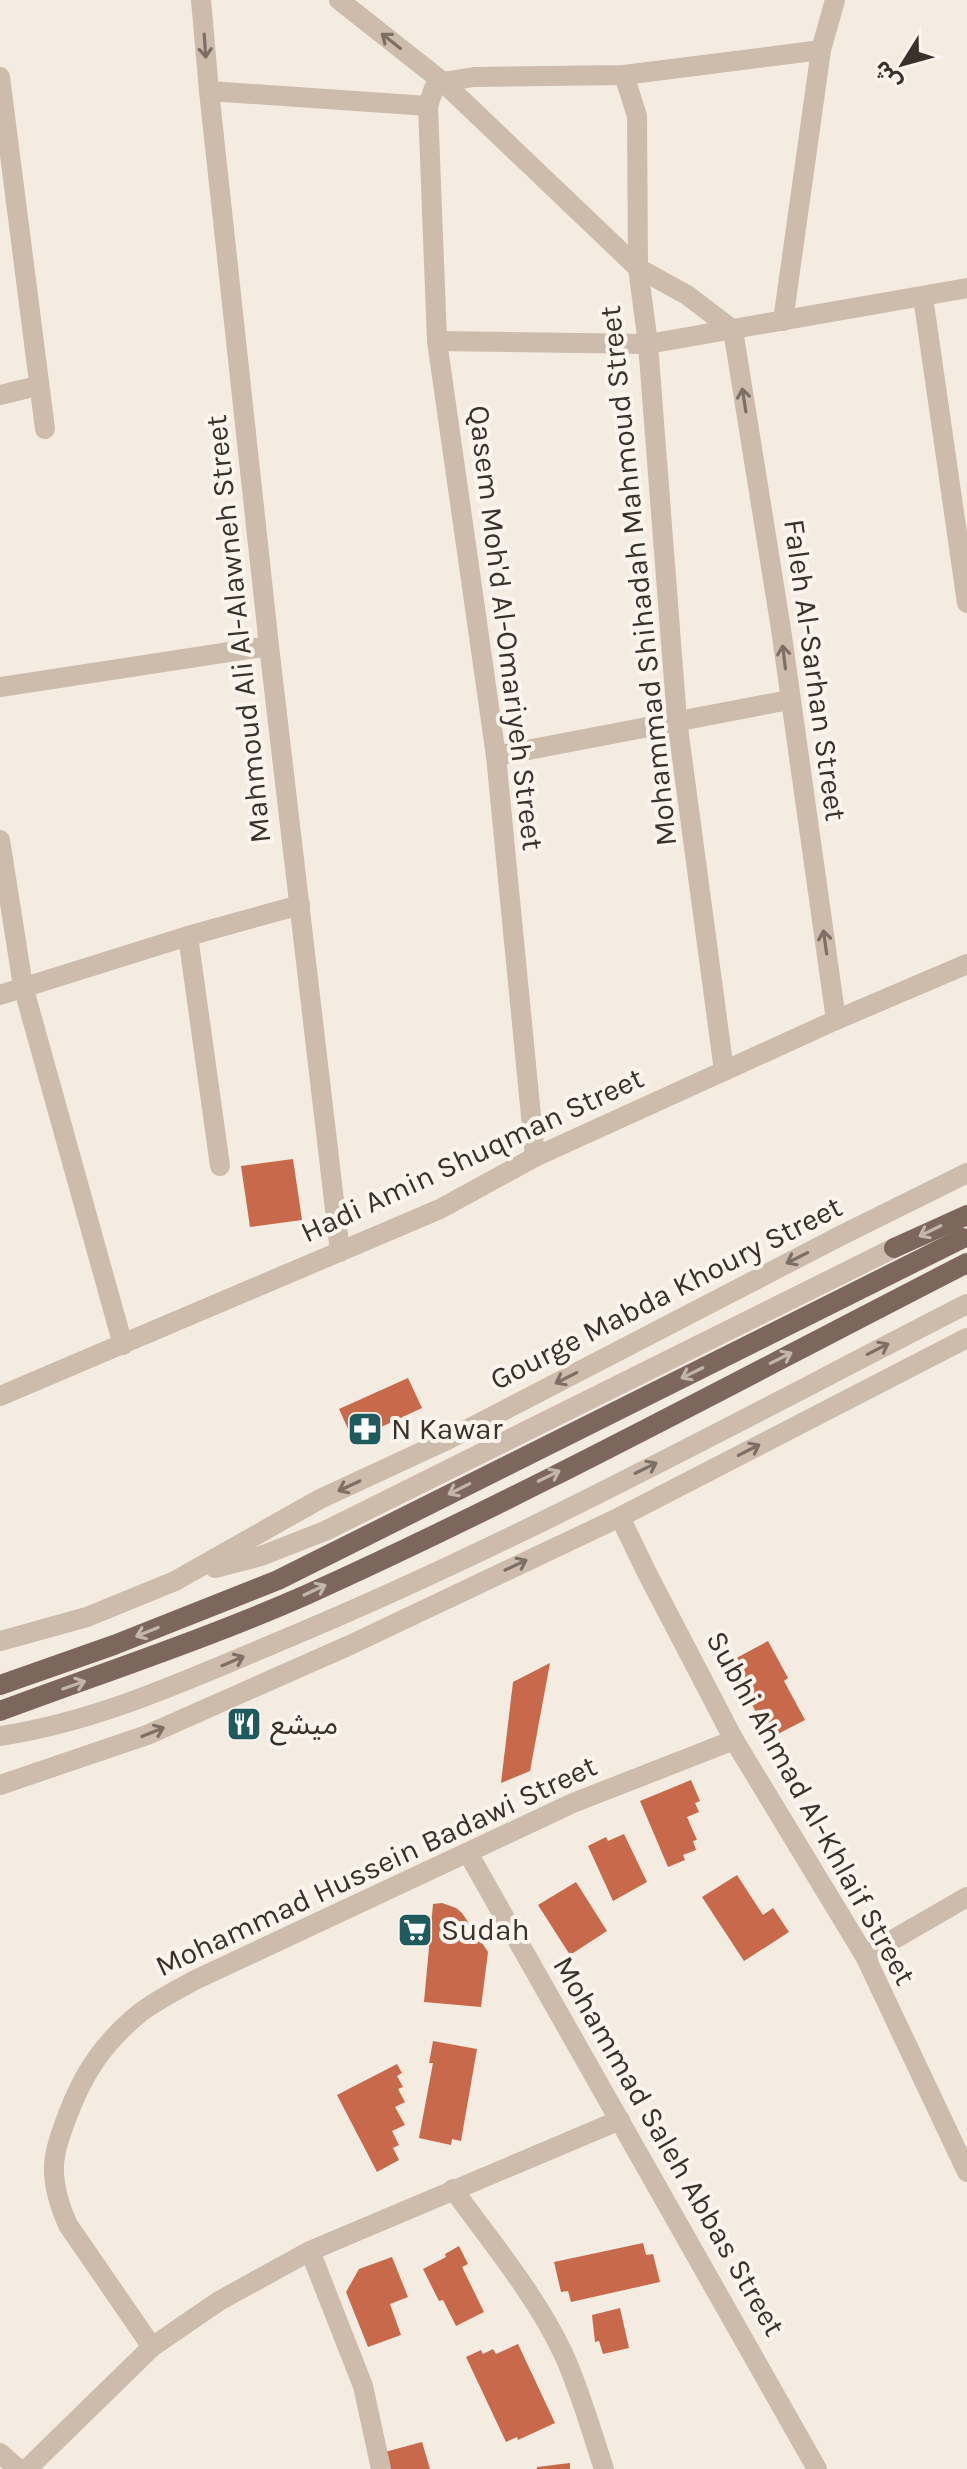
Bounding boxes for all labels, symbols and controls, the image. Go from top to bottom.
north arrow [863,24,943,104]
one-way arrow [198,32,213,58]
one-way arrow [381,32,402,49]
text: ش [868,56,907,95]
street label: Mohammad Shihadah Mahmoud Street [592,304,684,848]
one-way arrow [736,388,751,414]
street label: Qasem Moh'd Al-Omariyeh Street [461,403,551,853]
street label: Mahmoud Ali Al-Alawneh Street [198,413,278,845]
street label: Faleh Al-Sarhan Street [776,517,854,823]
one-way arrow [776,645,791,670]
one-way arrow [817,930,832,956]
street label: Hadi Amin Shuqman Street [295,1060,649,1250]
street label: Gourge Mabda Khoury Street [484,1188,848,1398]
one-way arrow [919,1224,943,1239]
one-way arrow [786,1251,809,1266]
one-way arrow [865,1341,889,1357]
one-way arrow [769,1350,792,1366]
one-way arrow [681,1366,705,1381]
one-way arrow [555,1370,579,1386]
pharmacy icon: N Kawar [346,1410,384,1448]
place label: N Kawar [391,1411,503,1447]
one-way arrow [737,1442,761,1457]
one-way arrow [634,1459,658,1475]
one-way arrow [537,1468,561,1483]
one-way arrow [337,1479,361,1494]
one-way arrow [448,1481,472,1497]
one-way arrow [504,1557,528,1572]
one-way arrow [303,1582,327,1597]
street label: Subhi Ahmad Al-Khlaif Street [699,1625,923,1991]
one-way arrow [135,1626,160,1640]
one-way arrow [220,1653,245,1667]
one-way arrow [61,1677,86,1692]
restaurant icon: ميشع [225,1705,263,1743]
place label: ميشع [270,1706,338,1746]
one-way arrow [140,1724,165,1738]
street label: Mohammad Hussein Badawi Street [150,1748,602,1984]
supermarket icon: Sudah [396,1911,434,1949]
place label: Sudah [441,1912,530,1948]
street label: Mohammad Saleh Abbas Street [545,1950,793,2342]

